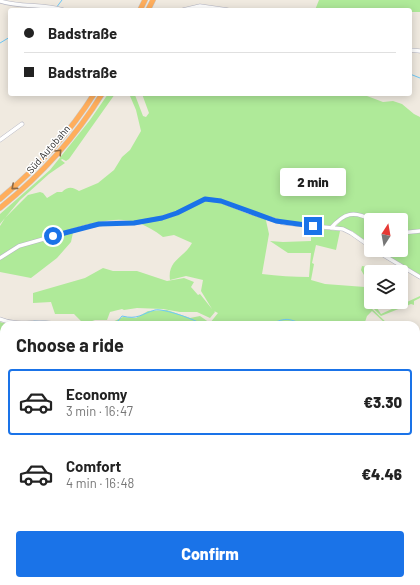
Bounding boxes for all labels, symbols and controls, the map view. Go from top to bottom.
text: Badstraße [48,24,117,42]
text: Badstraße [48,63,117,81]
street label: Süd Autobahn [24,122,72,176]
one-way arrow [54,150,61,157]
callout: 2 min [280,168,346,196]
text: 2 min [297,174,329,190]
one-way arrow [11,182,18,189]
north arrow [364,213,408,257]
map controls [364,213,408,309]
route end [304,217,322,235]
route start [44,227,62,245]
button: layers [364,265,408,309]
text: Choose a ride [16,334,124,356]
icon: car [18,384,54,420]
text: Economy [66,385,127,403]
text: €3.30 [363,393,402,411]
text: 3 min · 16:47 [66,403,133,419]
icon: car [18,456,54,492]
text: Comfort [66,457,121,475]
text: €4.46 [362,465,402,483]
text: 4 min · 16:48 [66,475,134,491]
button: Confirm [16,531,404,577]

